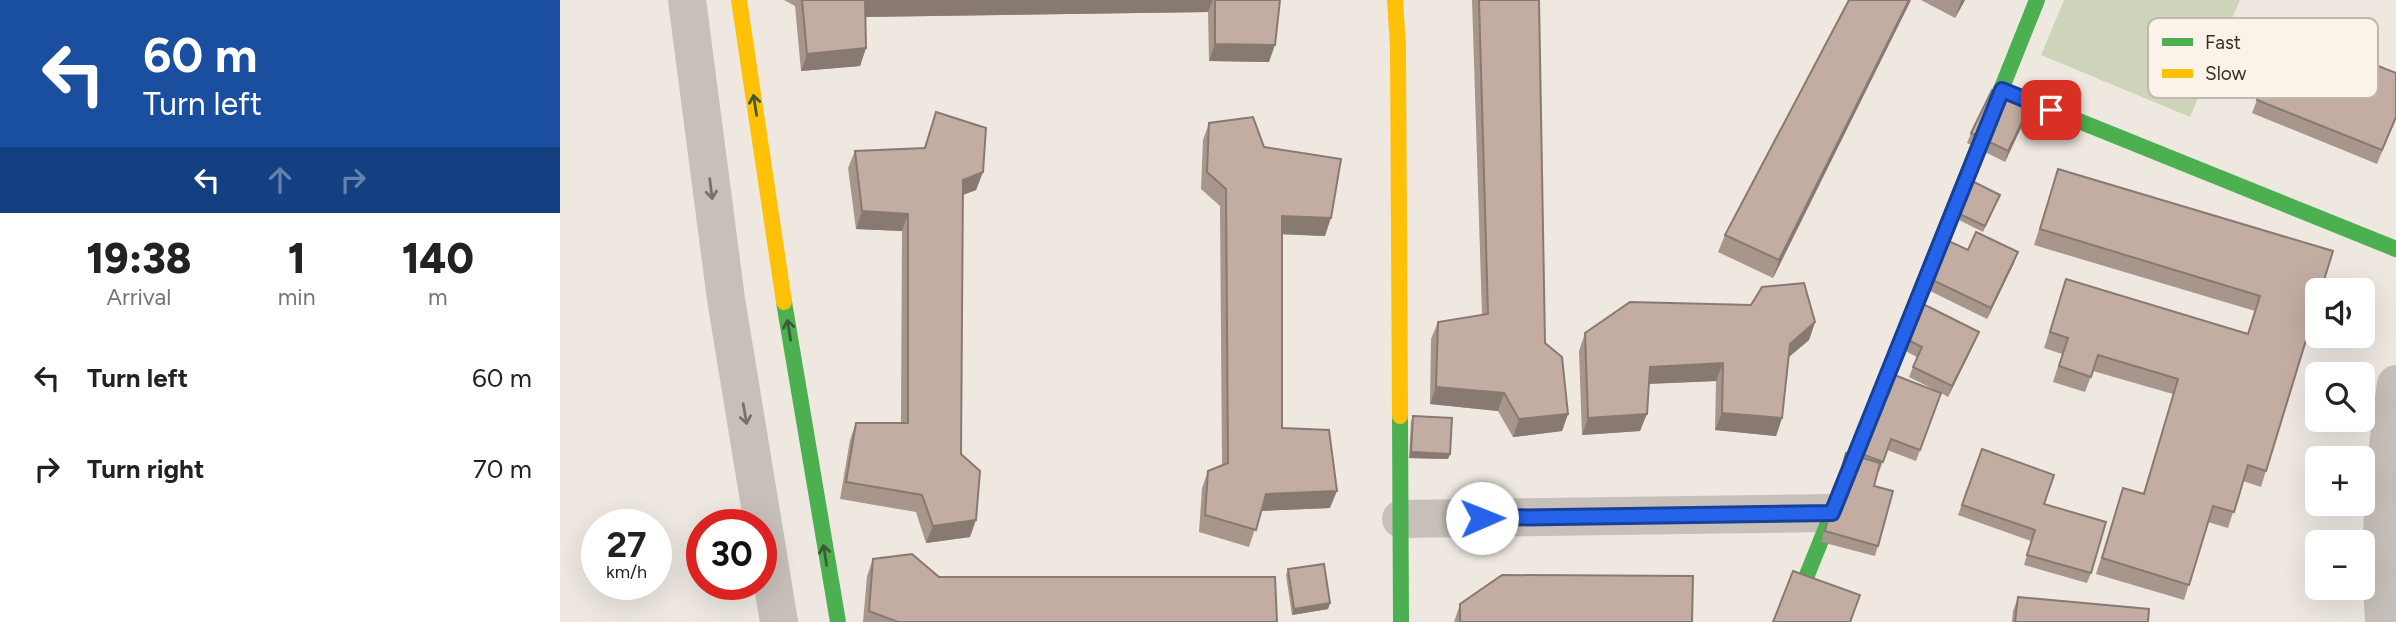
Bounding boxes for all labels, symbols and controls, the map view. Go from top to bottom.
legend [2148,18,2378,98]
text: 60 m [143,25,258,84]
icon: left [28,28,119,119]
text: Fast [2205,31,2241,54]
text: Slow [2205,62,2247,85]
pin [2021,80,2081,140]
text: Turn left [143,85,262,123]
icon: arrive [2032,91,2070,129]
one-way arrow [748,95,761,117]
icon: left [188,161,226,199]
icon: ahead [261,161,299,199]
icon: right [334,161,372,199]
one-way arrow [705,177,718,200]
text: 19:38 [86,233,192,284]
text: 1 [288,233,306,284]
text: 140 [402,233,474,284]
map controls [2305,278,2375,600]
button: sound [2305,278,2375,348]
text: Arrival [106,283,171,311]
text: min [278,283,315,311]
text: m [428,283,448,311]
one-way arrow [782,319,795,342]
icon: left [28,359,66,397]
text: Turn left [87,362,188,394]
text: 60 m [472,362,532,394]
button: search [2305,362,2375,432]
one-way arrow [739,402,752,425]
button: + [2305,446,2375,516]
icon: right [28,450,66,488]
text: Turn right [87,453,204,485]
text: 70 m [473,453,532,485]
position arrow [1445,481,1519,555]
speed limit sign: 30 [686,509,777,600]
text: 27 [607,524,646,566]
button: − [2305,530,2375,600]
one-way arrow [818,544,831,567]
text: km/h [606,561,647,583]

